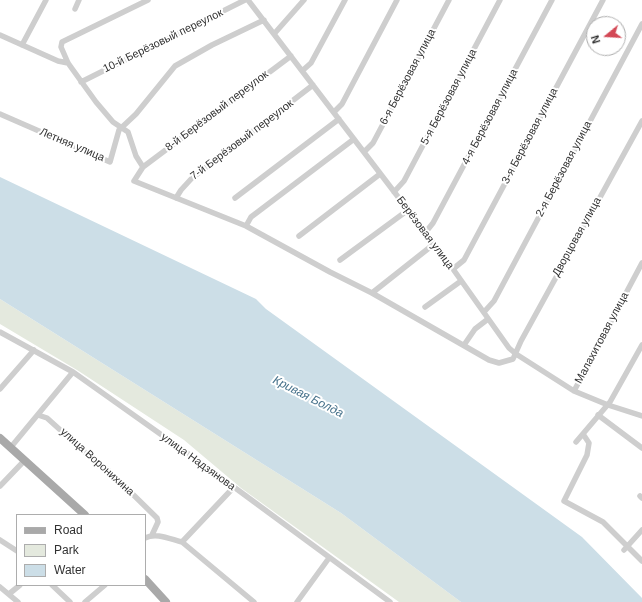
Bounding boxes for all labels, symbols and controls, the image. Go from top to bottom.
street label: 10-й Берёзовый переулок [101,6,225,76]
north arrow [586,16,626,56]
street label: 6-я Берёзовая улица [377,27,439,127]
text: N [589,34,602,45]
street label: 5-я Берёзовая улица [418,47,480,147]
street label: 4-я Берёзовая улица [459,67,521,167]
street label: 8-й Берёзовый переулок [163,68,271,154]
street label: 3-я Берёзовая улица [499,86,561,186]
street label: 7-й Берёзовый переулок [188,97,296,183]
street label: 2-я Берёзовая улица [533,119,595,219]
street label: Летняя улица [38,125,106,165]
street label: Берёзовая улица [393,194,457,272]
street label: Дворцовая улица [550,195,604,279]
street label: Малахитовая улица [572,290,632,386]
water label: Кривая Болда [270,373,346,421]
street label: улица Воронихина [57,425,137,499]
street label: улица Надзянова [158,431,238,493]
legend [16,514,146,586]
text: Road [54,523,83,537]
text: Park [54,543,79,557]
text: Water [54,563,86,577]

